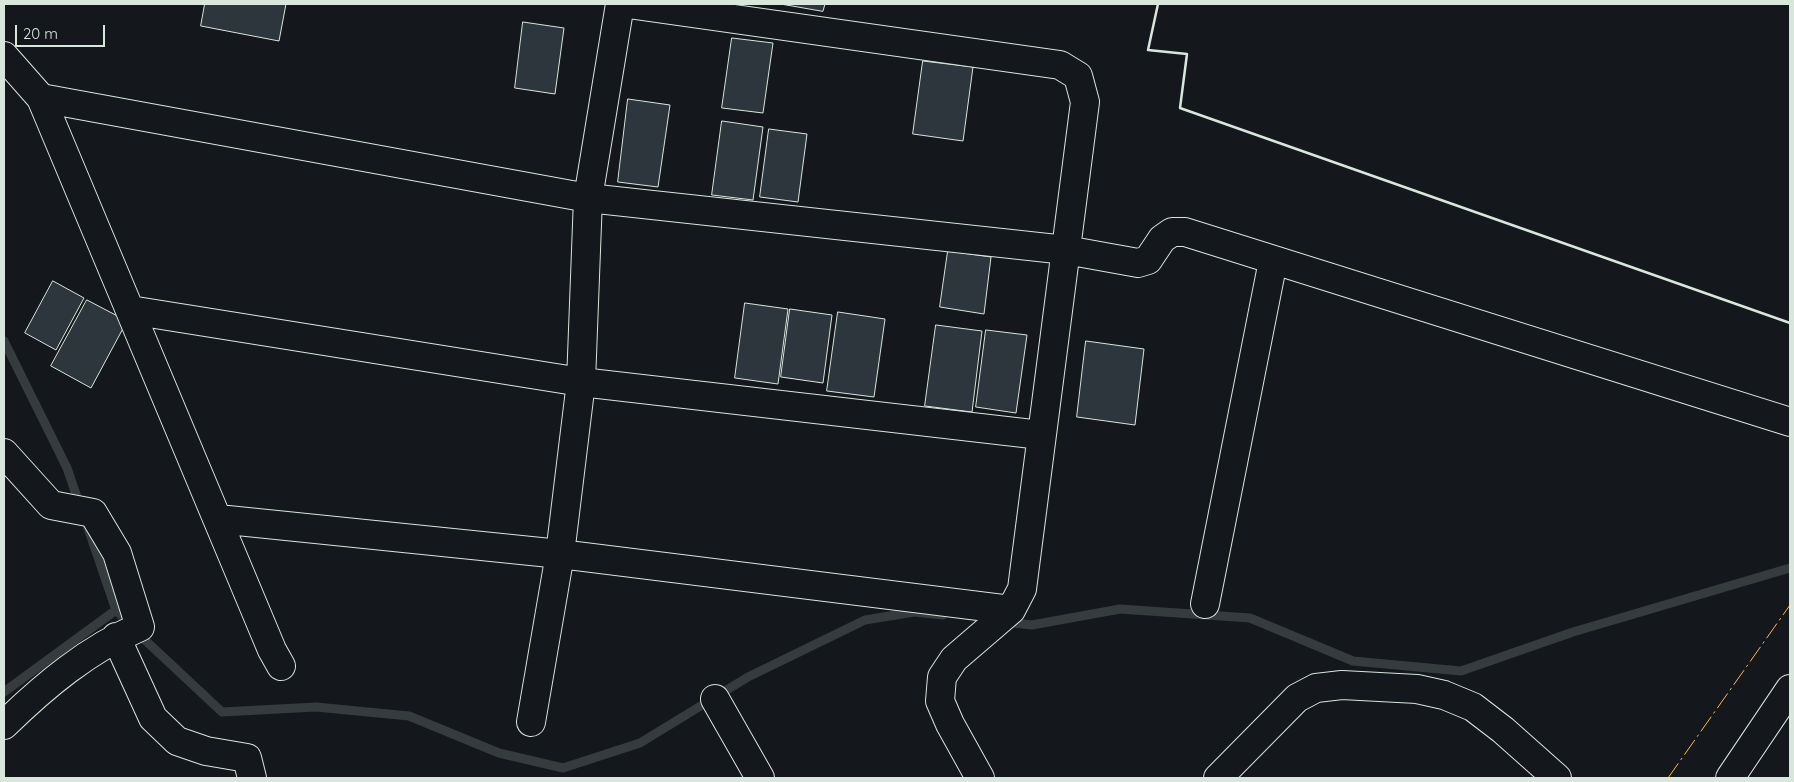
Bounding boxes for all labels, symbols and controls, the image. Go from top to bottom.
scale bar [18,15,108,47]
text: 20 m [23,24,58,43]

